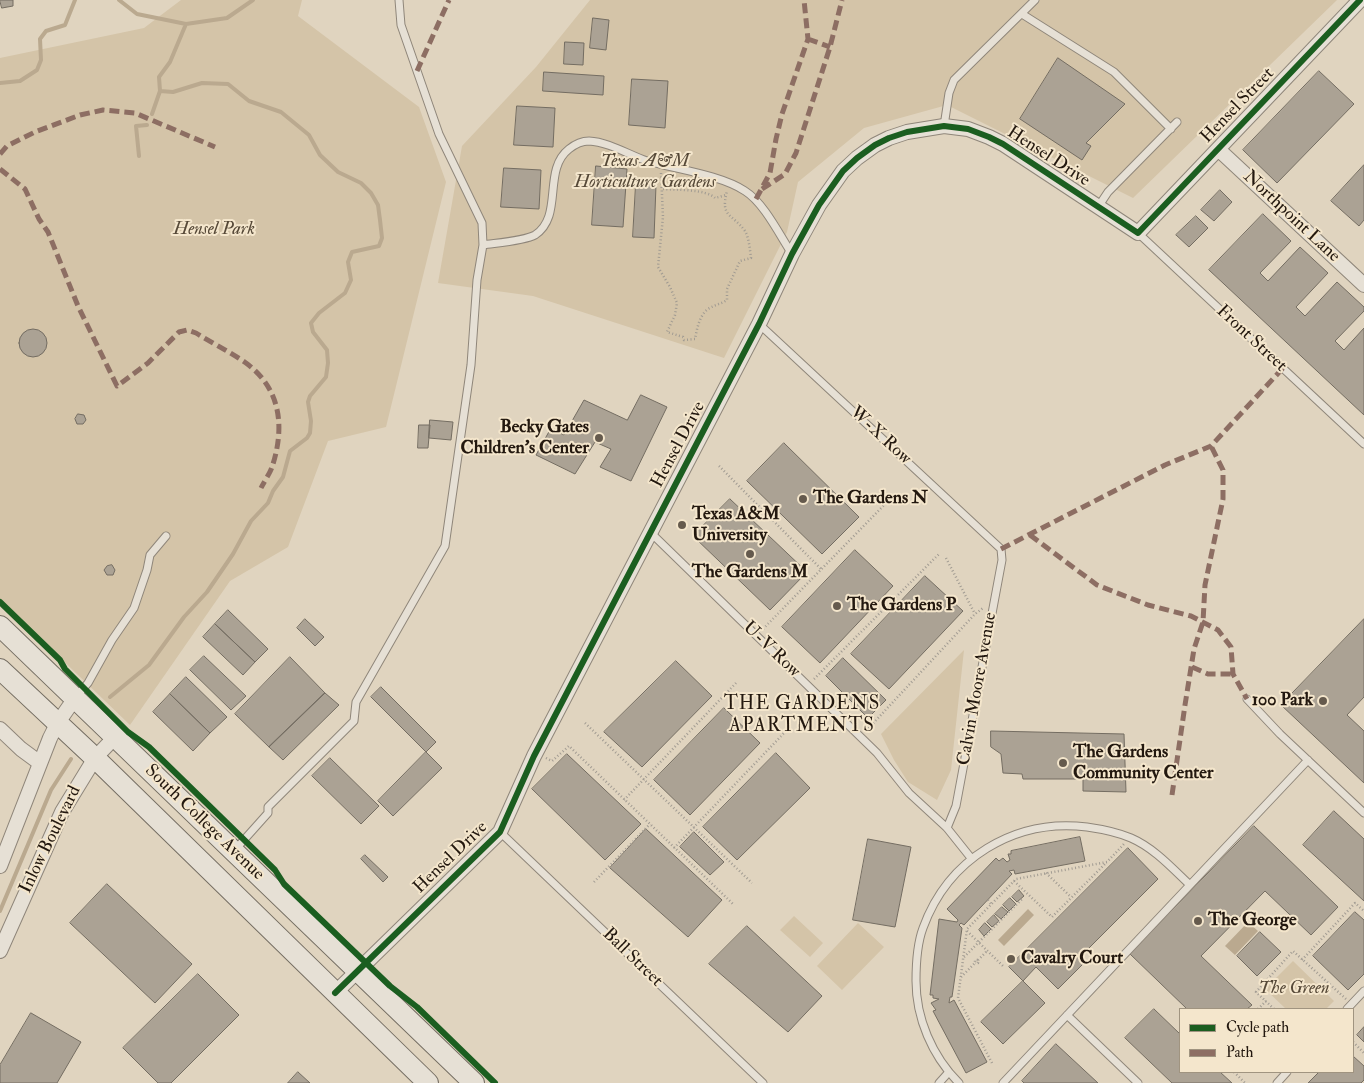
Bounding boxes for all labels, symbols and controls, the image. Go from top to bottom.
street label: Hensel Street [1197,64,1279,148]
street label: Hensel Drive [1002,122,1094,192]
park label: Texas A&M Horticulture Gardens [574,151,716,193]
street label: Northpoint Lane [1238,167,1344,267]
park label: Hensel Park [173,219,255,241]
street label: Front Street [1211,301,1291,377]
street label: Hensel Drive [647,398,711,492]
street label: W-X Row [845,402,915,470]
place label: Becky Gates Children's Center [461,417,589,459]
marker: Becky Gates Children's Center [593,432,605,444]
place label: The Gardens N [813,488,928,510]
marker: The Gardens N [797,493,809,505]
place label: Texas A&M University [692,504,780,546]
marker: Texas A&M University [676,519,688,531]
marker: The Gardens M [744,548,756,560]
place label: The Gardens M [692,562,808,584]
place label: The Gardens P [847,595,956,617]
marker: The Gardens P [831,600,843,612]
street label: Calvin Moore Avenue [954,611,1002,767]
street label: U-V Row [738,617,804,683]
place label: 100 Park [1252,690,1313,712]
district label: THE GARDENS APARTMENTS [722,694,882,738]
marker: 100 Park [1317,695,1329,707]
place label: The Gardens Community Center [1073,742,1213,784]
marker: The Gardens Community Center [1057,757,1069,769]
street label: South College Avenue [140,760,268,886]
street label: Inlow Boulevard [16,783,86,897]
street label: Hensel Drive [409,817,493,899]
place label: The George [1208,910,1296,932]
marker: The George [1192,915,1204,927]
street label: Ball Street [597,924,667,992]
place label: Cavalry Court [1021,948,1123,970]
marker: Cavalry Court [1005,953,1017,965]
park label: The Green [1258,978,1330,1000]
legend [1179,1008,1354,1073]
text: Cycle path [1226,1018,1289,1037]
text: Path [1226,1043,1253,1062]

